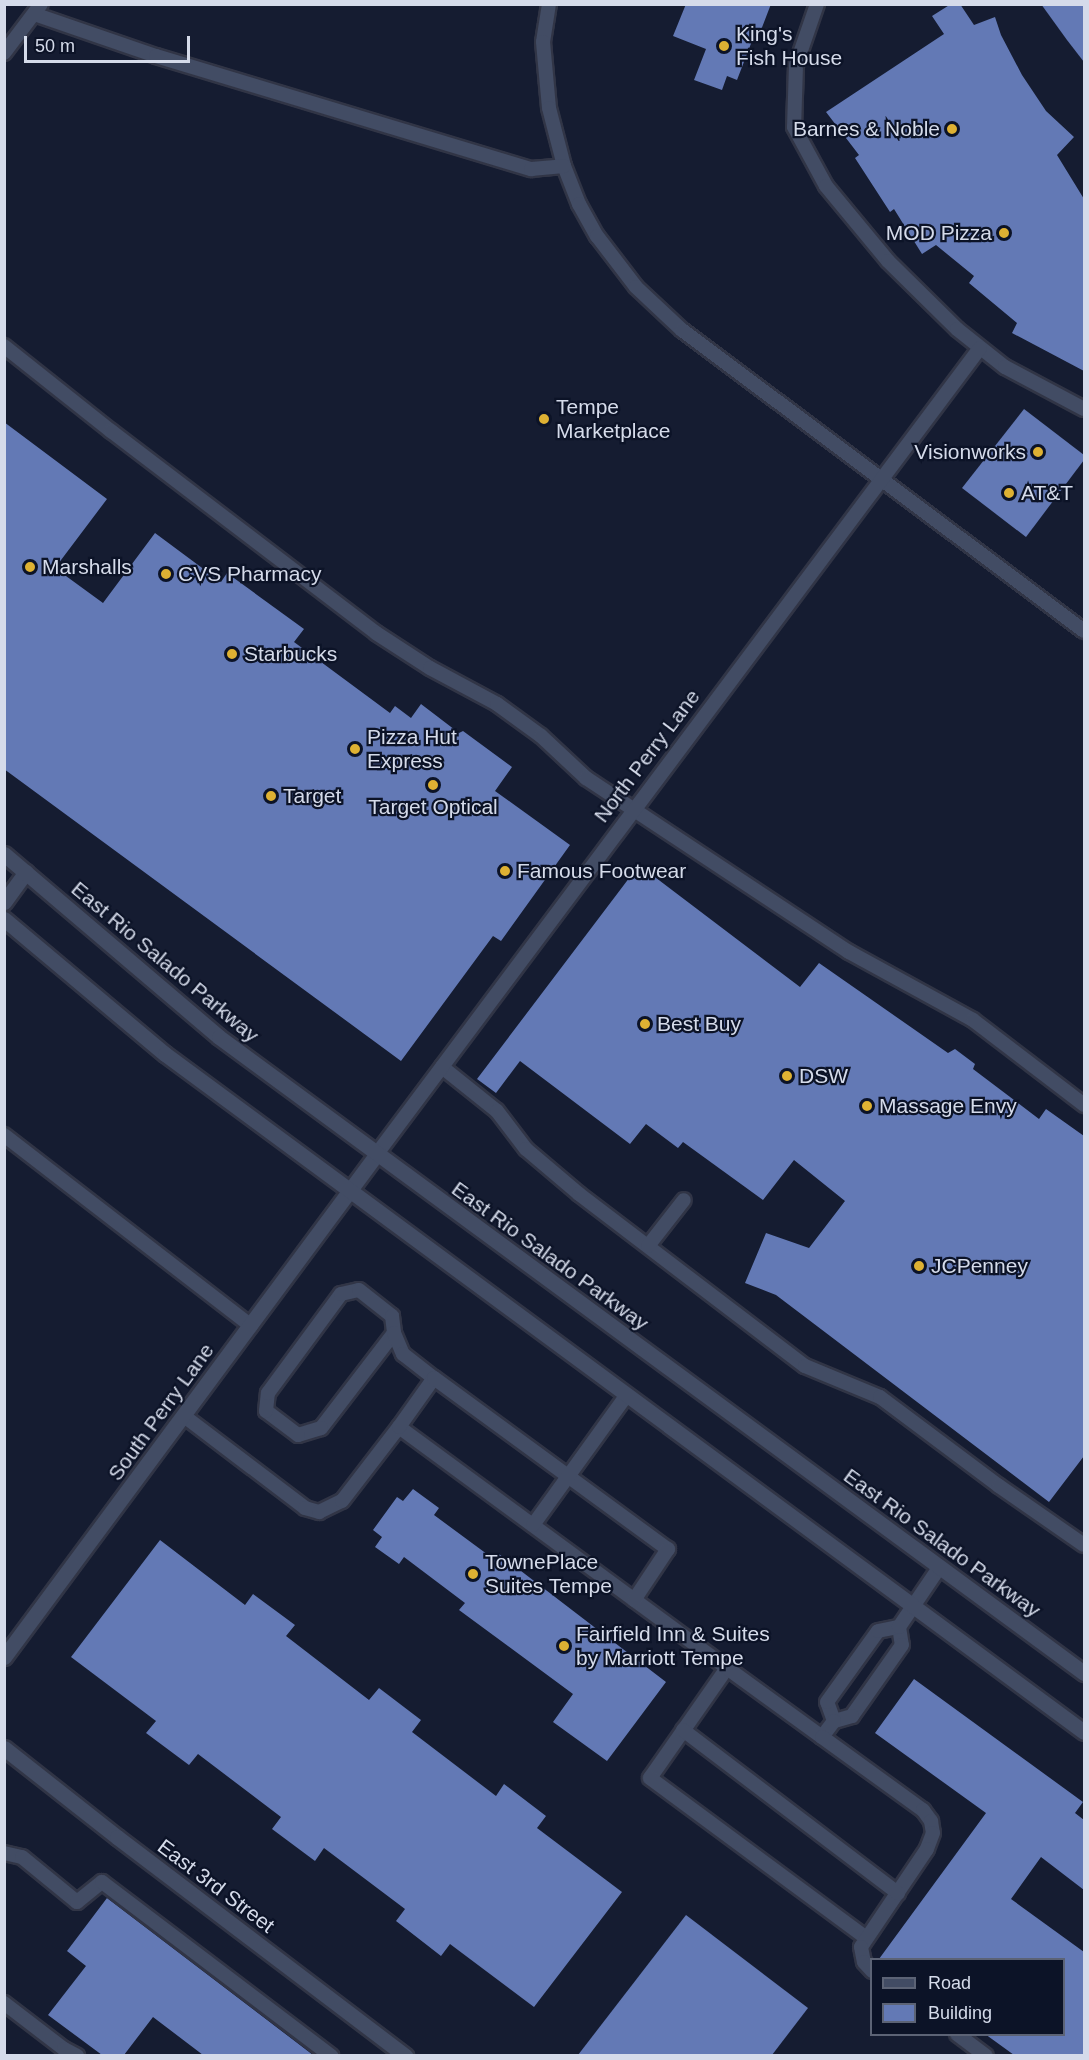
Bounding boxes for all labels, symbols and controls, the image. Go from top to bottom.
place label: King's Fish House [736,21,842,71]
scale bar [27,24,194,62]
text: 50 m [35,36,75,56]
marker: King's Fish House [717,39,731,53]
place label: Barnes & Noble [793,116,940,142]
marker: Barnes & Noble [945,122,959,136]
place label: MOD Pizza [886,220,992,246]
marker: MOD Pizza [997,226,1011,240]
place label: Tempe Marketplace [556,394,670,444]
marker: Tempe Marketplace [537,412,551,426]
place label: Visionworks [914,439,1026,465]
marker: Visionworks [1031,445,1045,459]
place label: AT&T [1021,480,1073,506]
marker: AT&T [1002,486,1016,500]
place label: Marshalls [42,554,132,580]
marker: Marshalls [23,560,37,574]
place label: CVS Pharmacy [178,561,322,587]
marker: CVS Pharmacy [159,567,173,581]
place label: Starbucks [244,641,337,667]
marker: Starbucks [225,647,239,661]
street label: North Perry Lane [589,685,705,827]
place label: Pizza Hut Express [367,724,457,774]
marker: Pizza Hut Express [348,742,362,756]
marker: Target Optical [426,778,440,792]
place label: Target [283,783,341,809]
marker: Target [264,789,278,803]
place label: Target Optical [368,794,498,820]
place label: Famous Footwear [517,858,686,884]
marker: Famous Footwear [498,864,512,878]
street label: East Rio Salado Parkway [66,876,264,1048]
place label: Best Buy [657,1011,741,1037]
marker: Best Buy [638,1017,652,1031]
place label: DSW [799,1063,848,1089]
marker: DSW [780,1069,794,1083]
place label: Massage Envy [879,1093,1017,1119]
marker: Massage Envy [860,1099,874,1113]
street label: East Rio Salado Parkway [447,1176,653,1336]
place label: JCPenney [931,1253,1028,1279]
marker: JCPenney [912,1259,926,1273]
street label: South Perry Lane [103,1338,219,1486]
street label: East Rio Salado Parkway [839,1463,1045,1623]
place label: TownePlace Suites Tempe [485,1549,612,1599]
marker: TownePlace Suites Tempe [466,1567,480,1581]
place label: Fairfield Inn & Suites by Marriott Tempe [576,1621,770,1671]
marker: Fairfield Inn & Suites by Marriott Tempe [557,1639,571,1653]
street label: East 3rd Street [152,1834,280,1938]
legend [870,1958,1065,2036]
text: Road [928,1973,971,1993]
text: Building [928,2003,992,2023]

